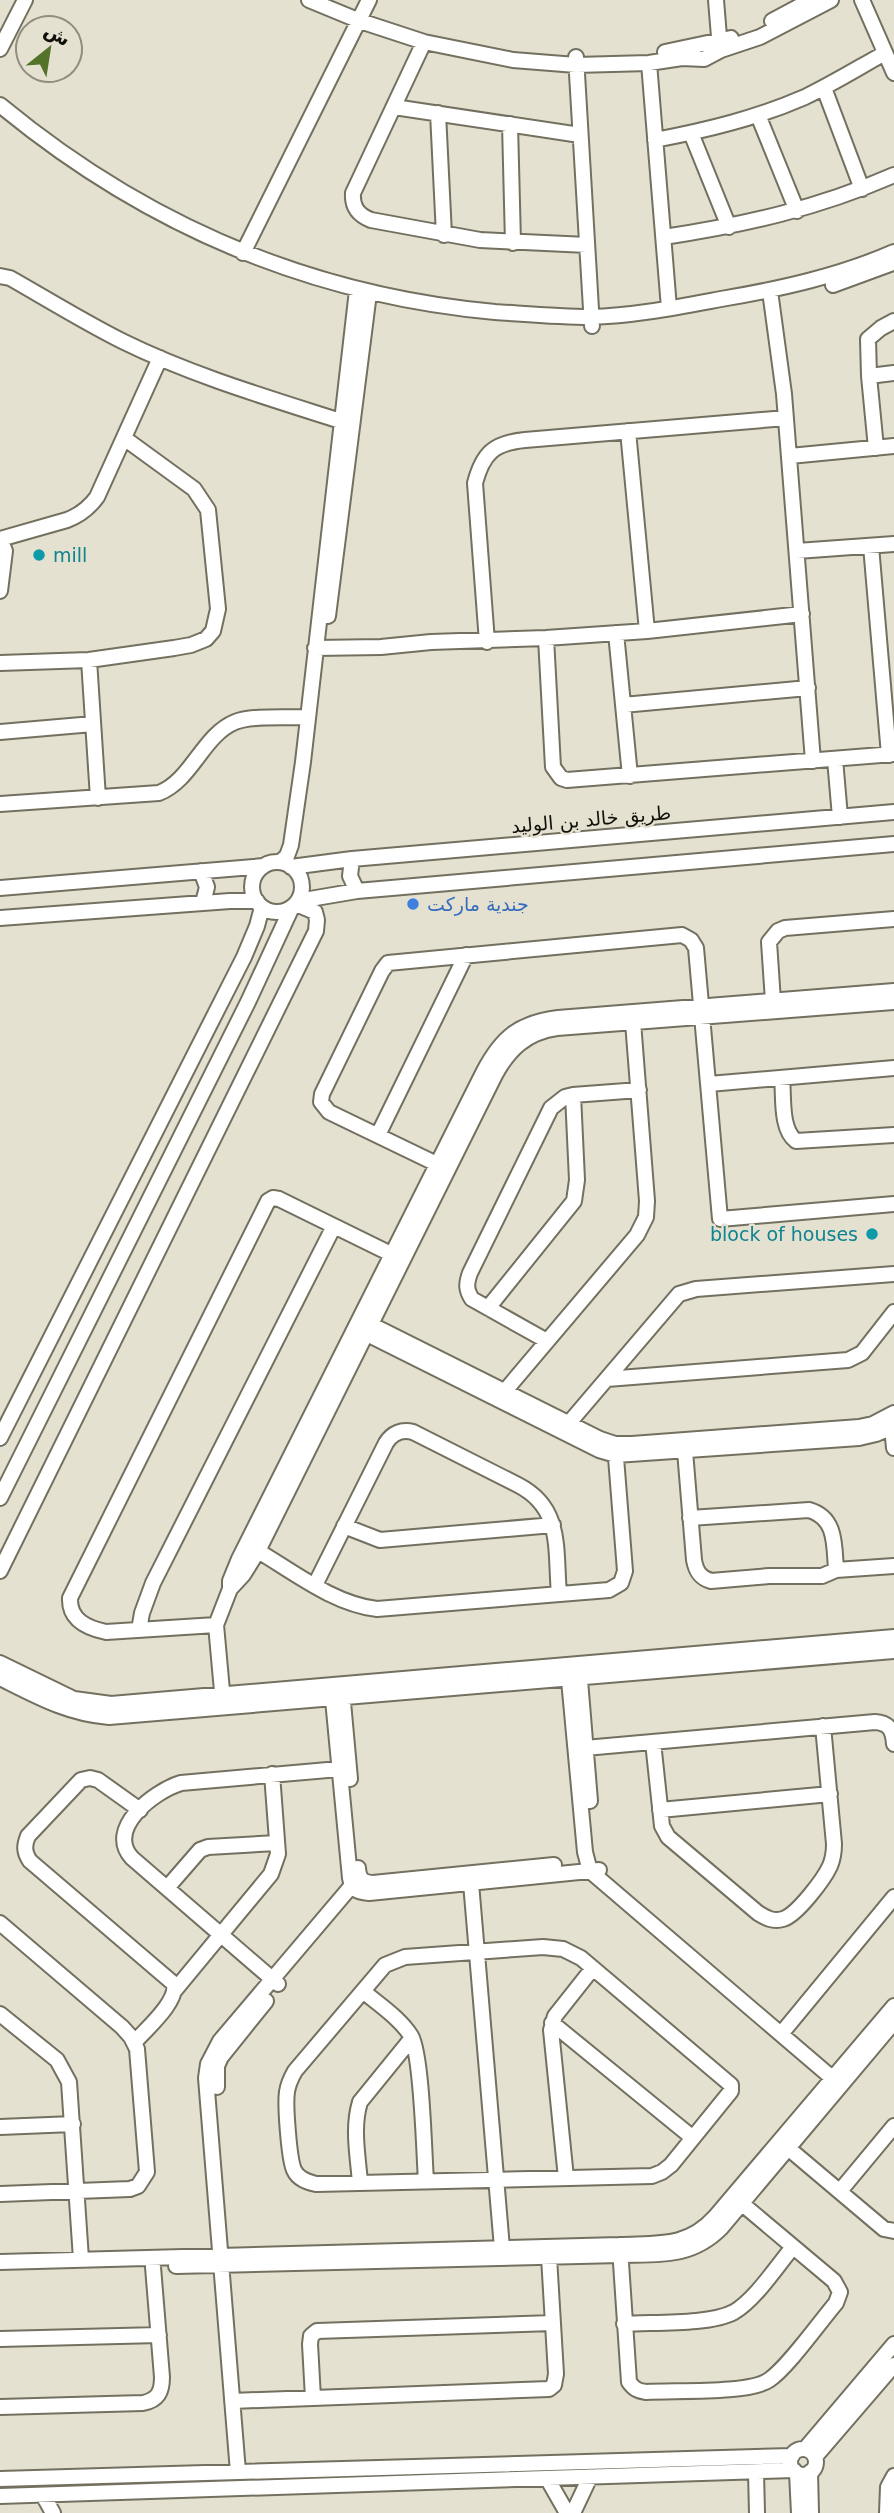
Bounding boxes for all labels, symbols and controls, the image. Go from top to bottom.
north arrow [14,14,84,84]
text: ش [40,18,74,51]
place label: mill [53,544,87,566]
marker: mill [31,547,47,563]
street label: طريق خالد بن الوليد [510,801,672,838]
place label: جندية ماركت [427,893,529,916]
marker: جندية ماركت [405,896,421,912]
place label: block of houses [710,1223,858,1245]
marker: block of houses [864,1226,880,1242]

